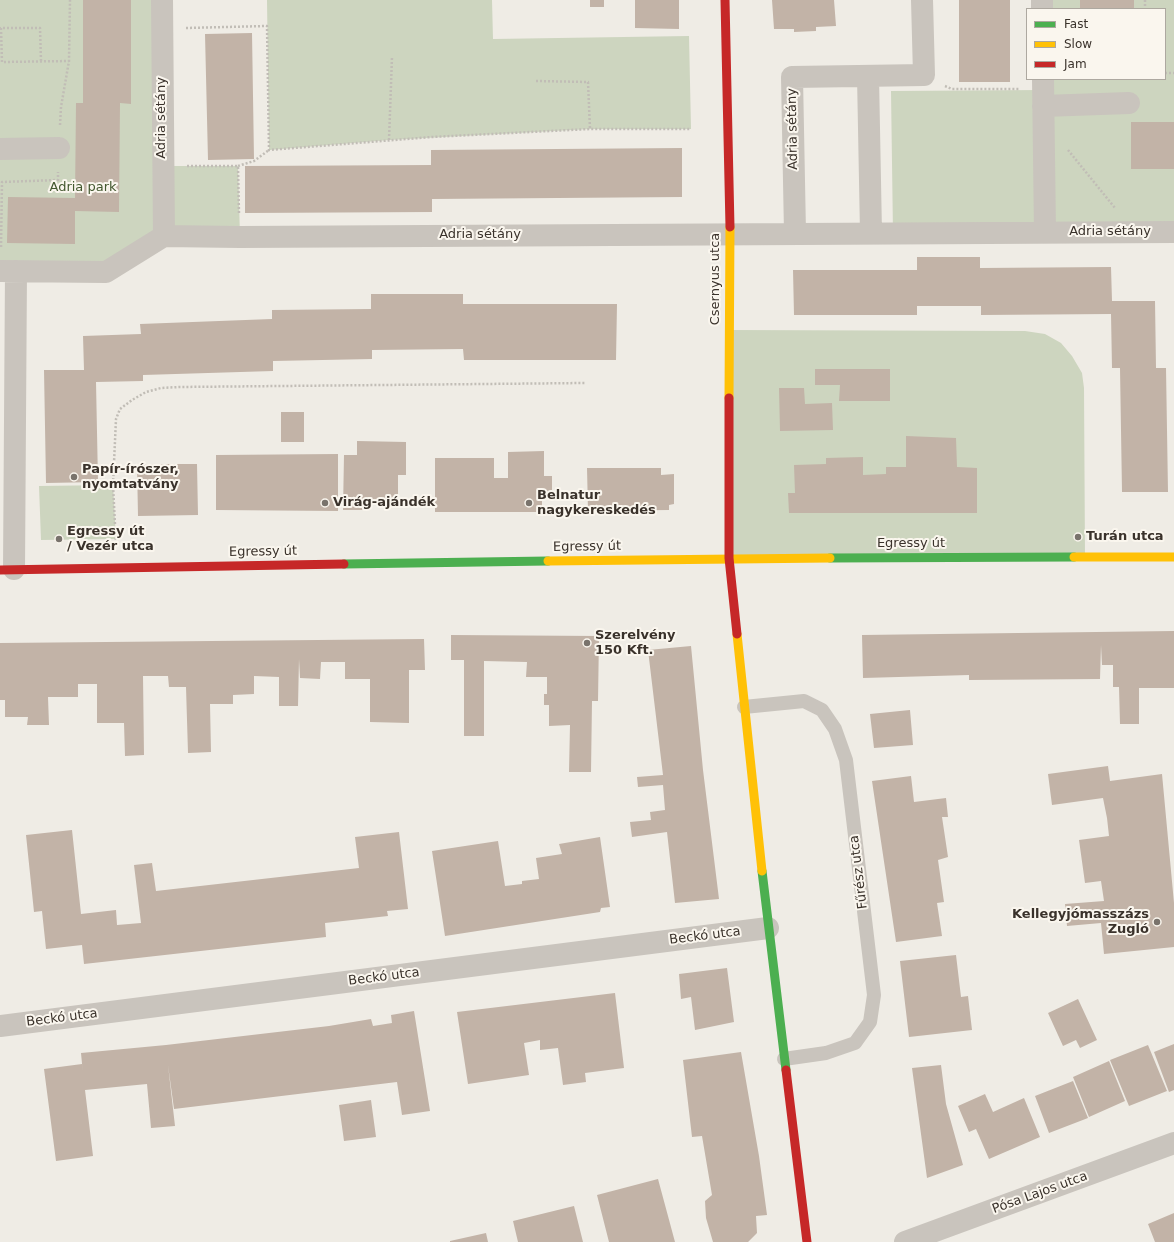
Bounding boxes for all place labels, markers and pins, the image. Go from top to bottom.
place label: Papír-írószer, nyomtatvány [82,462,179,493]
marker: Papír-írószer, nyomtatvány [69,472,79,482]
place label: Belnatur nagykereskedés [537,488,656,519]
place label: Virág-ajándék [333,495,435,511]
marker: Virág-ajándék [320,498,330,508]
marker: Belnatur nagykereskedés [524,498,534,508]
place label: Egressy út / Vezér utca [67,524,154,555]
place label: Turán utca [1086,529,1164,545]
marker: Turán utca [1073,532,1083,542]
marker: Egressy út / Vezér utca [54,534,64,544]
place label: Szerelvény 150 Kft. [595,628,675,659]
marker: Szerelvény 150 Kft. [582,638,592,648]
place label: Kellegyjómasszázs Zugló [1012,907,1149,938]
marker: Kellegyjómasszázs Zugló [1152,917,1162,927]

